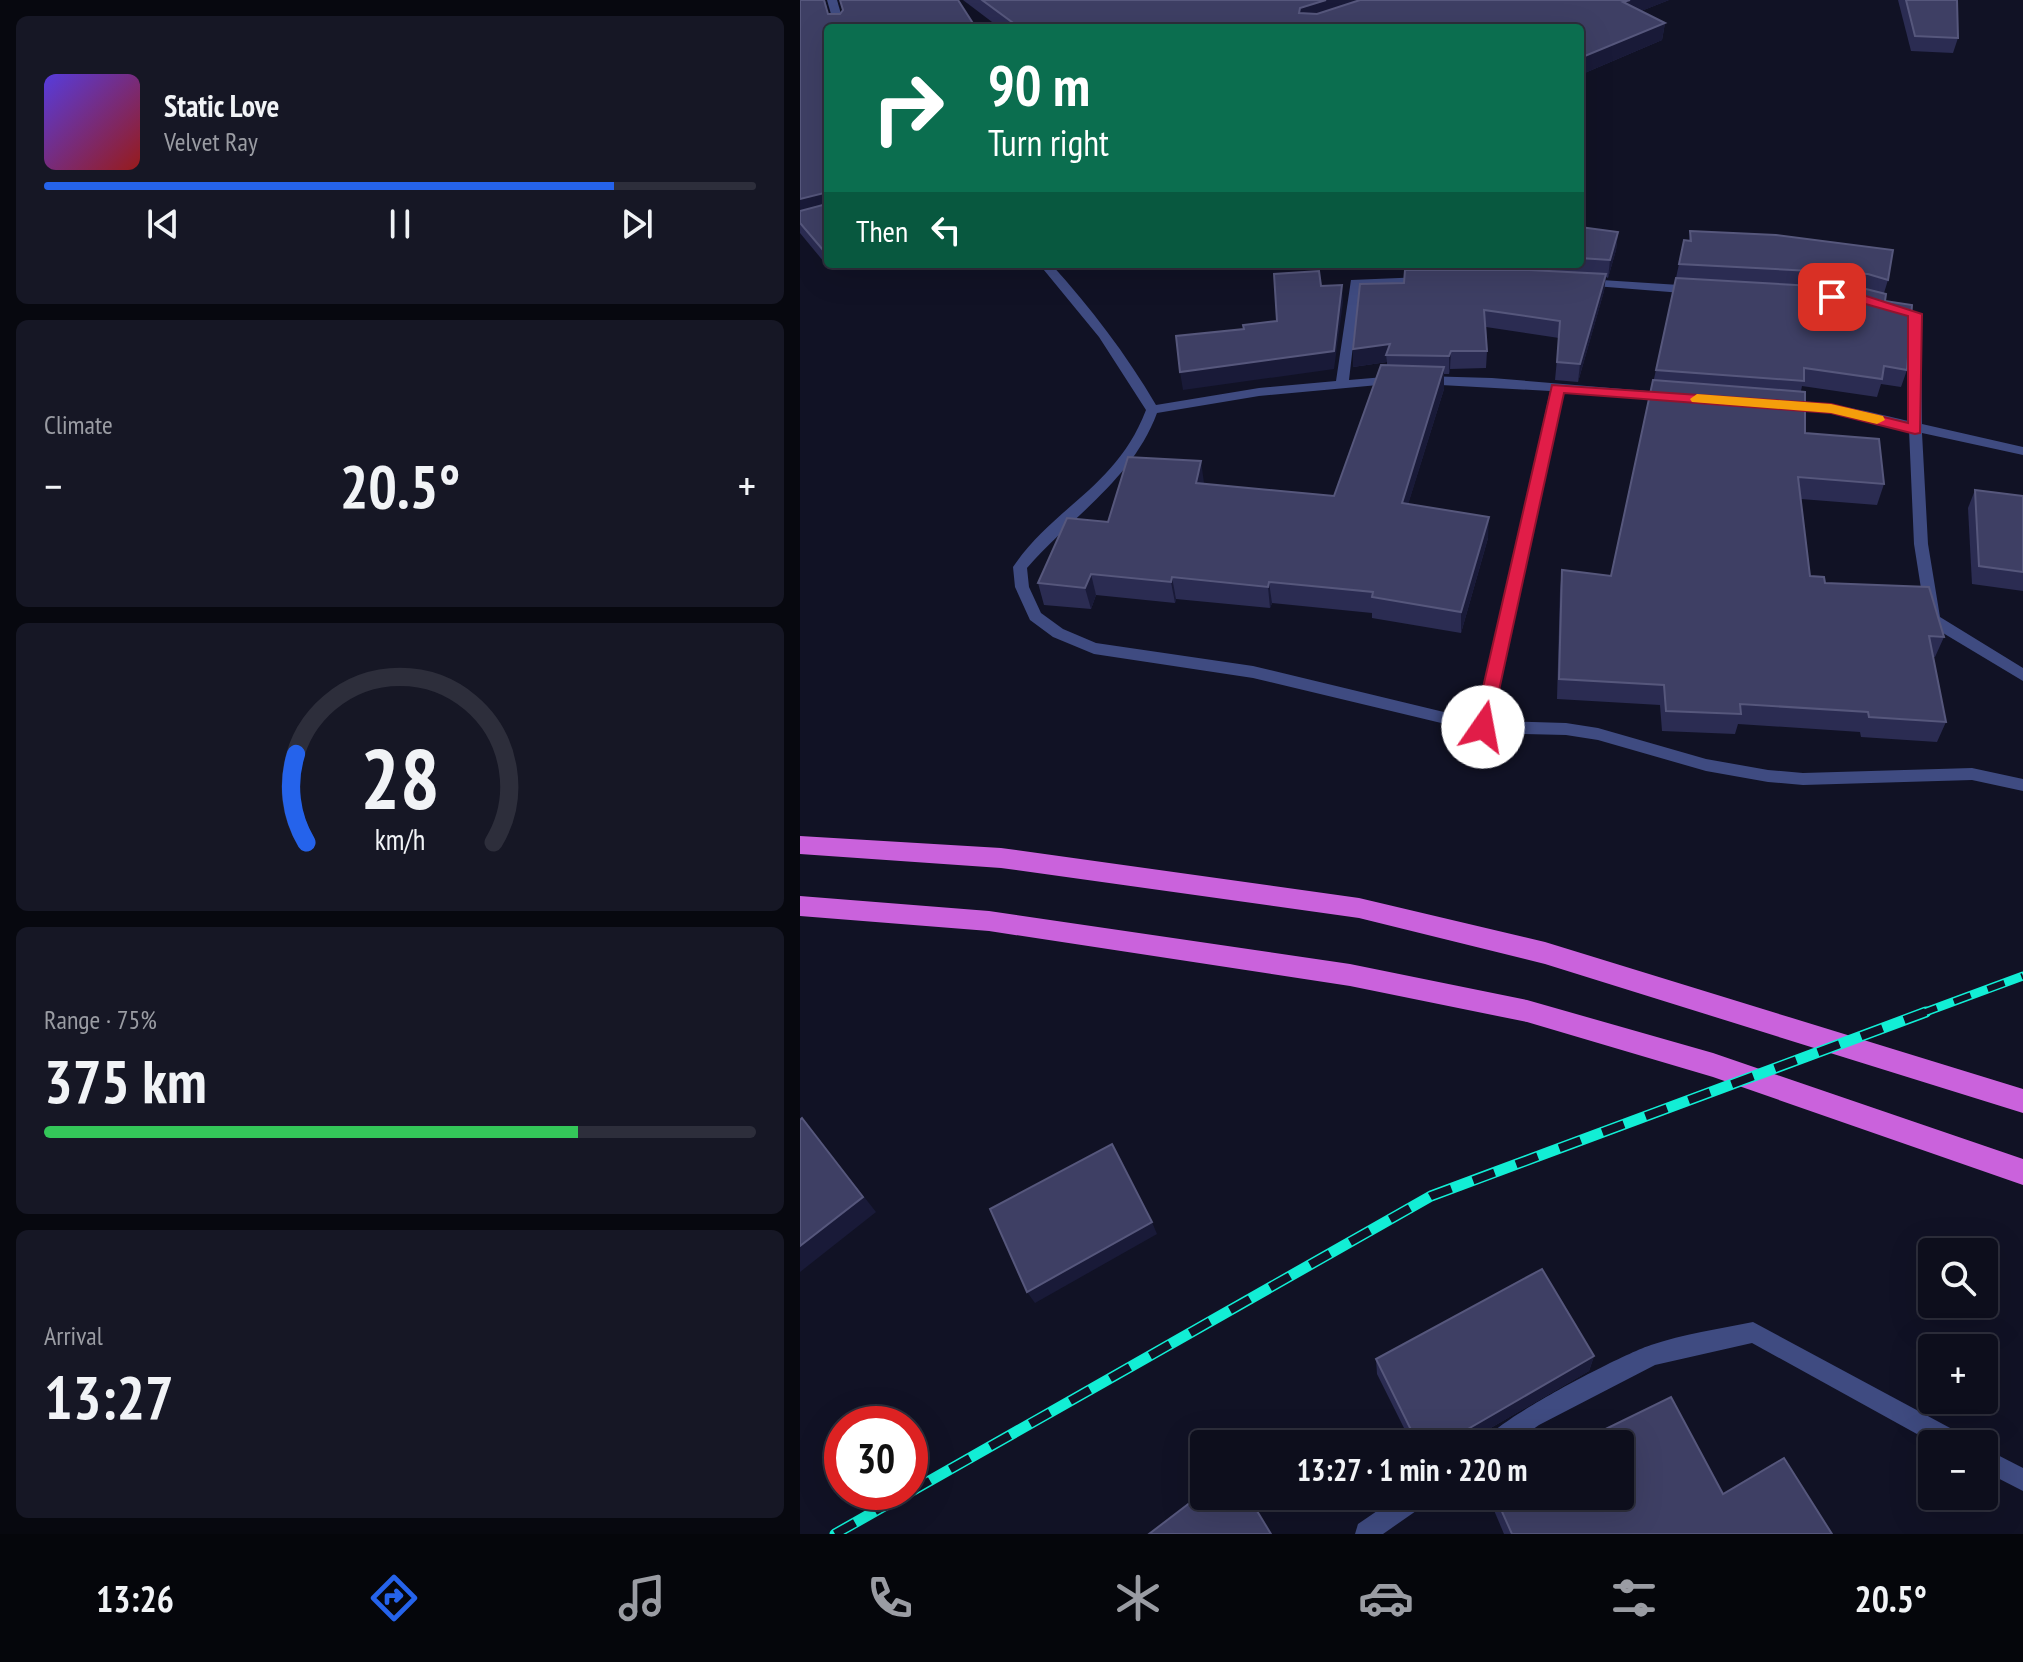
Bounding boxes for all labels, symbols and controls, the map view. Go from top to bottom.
text: 90 m [988,49,1090,121]
icon: right [856,56,960,160]
text: Static Love [164,86,279,125]
text: Turn right [988,119,1109,166]
text: Velvet Ray [164,125,258,158]
icon: previous [141,202,185,246]
icon: pause [378,202,422,246]
icon: next [615,202,659,246]
icon: left [924,208,968,252]
text: Then [856,211,908,250]
pin [1798,263,1866,331]
icon: arrive [1810,275,1854,319]
text: Climate [44,408,113,441]
text: 20.5° [340,447,460,525]
text: − [44,457,62,514]
text: + [738,457,756,514]
position arrow [1441,685,1525,769]
text: 28 [360,724,440,832]
text: km/h [375,821,425,858]
text: Range · 75% [44,1003,157,1036]
text: 375 km [44,1042,207,1120]
map controls [1918,1238,1998,1510]
button: search [1918,1238,1998,1318]
text: Arrival [44,1319,103,1352]
button: + [1918,1334,1998,1414]
text: 13:27 [44,1358,174,1436]
speed limit sign: 30 [824,1406,928,1510]
button: − [1918,1430,1998,1510]
text: 13:27 · 1 min · 220 m [1297,1450,1527,1489]
icon: directions [366,1570,422,1626]
icon: music [614,1570,670,1626]
icon: phone [862,1570,918,1626]
icon: climate [1110,1570,1166,1626]
icon: car [1358,1570,1414,1626]
icon: filters [1606,1570,1662,1626]
text: 13:26 [96,1575,174,1622]
text: 20.5° [1855,1575,1927,1622]

